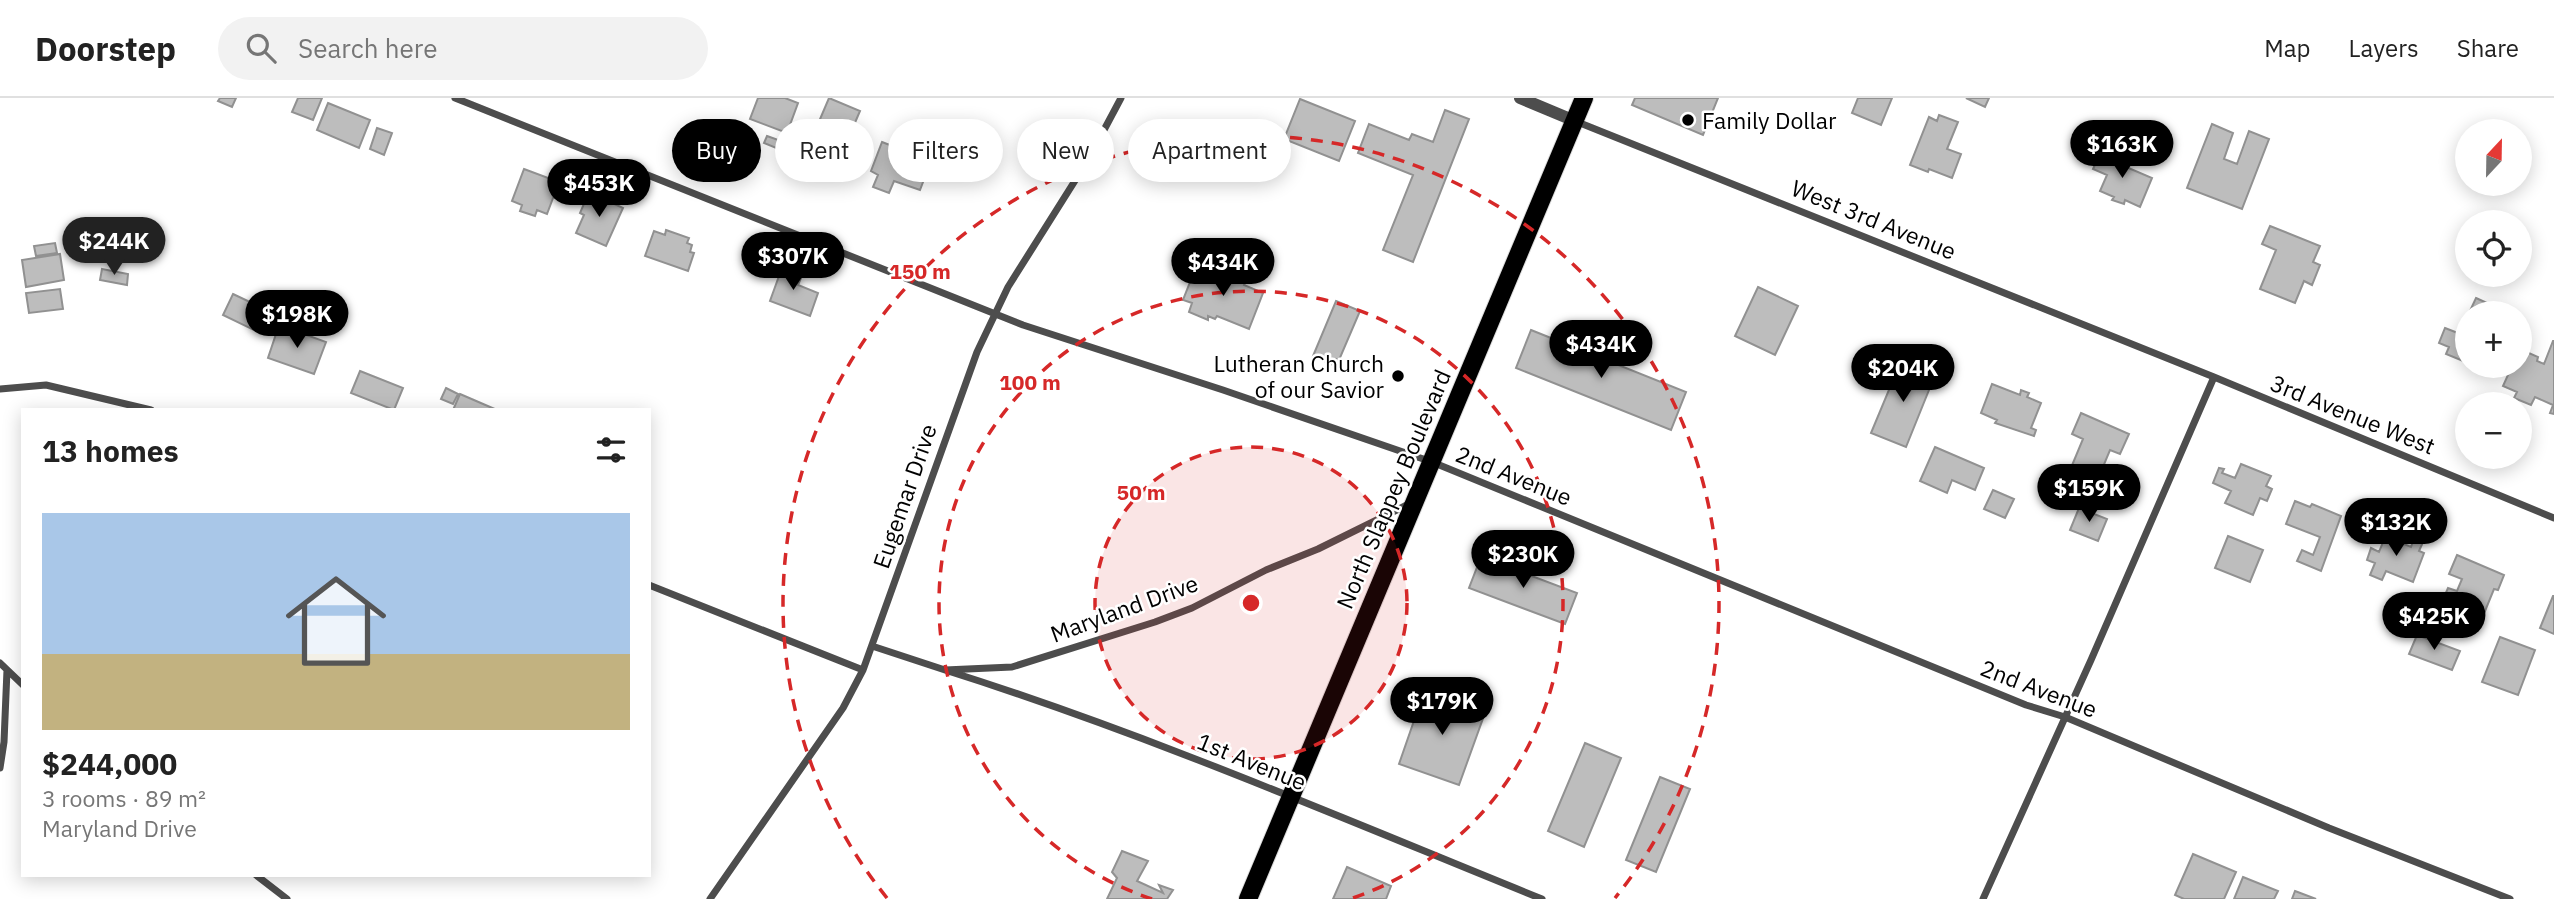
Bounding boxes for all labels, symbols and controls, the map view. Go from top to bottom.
search box [218,17,708,80]
text: Doorstep [35,27,176,70]
icon: search [242,29,280,67]
text: Search here [298,31,437,65]
text: Map [2264,32,2311,64]
text: Layers [2349,32,2419,64]
text: Share [2457,32,2519,64]
place label: Family Dollar [1702,105,1837,135]
marker: Family Dollar [1680,112,1696,128]
chip: Buy [672,119,761,182]
chip: Rent [775,119,874,182]
chip: Filters [888,119,1003,182]
chip: New [1017,119,1114,182]
chip: Apartment [1128,119,1291,182]
north arrow [2455,119,2532,196]
map controls [2455,119,2532,469]
pin: $163K [2073,120,2171,180]
text: $163K [2086,128,2158,158]
pin: $453K [550,159,648,219]
text: $453K [563,167,635,197]
street label: West 3rd Avenue [1787,172,1961,266]
button: locate [2455,210,2532,287]
pin: $244K [65,218,163,277]
text: $244K [78,225,150,255]
pin: $307K [744,232,842,292]
pin: $434K [1174,238,1272,298]
text: $307K [757,240,829,270]
text: $434K [1187,246,1259,276]
text: 150 m [889,257,951,285]
pin: $198K [248,290,346,350]
text: $198K [261,298,333,328]
button: + [2455,301,2532,378]
pin: $434K [1552,320,1650,380]
text: $434K [1565,328,1637,358]
pin: $204K [1854,344,1952,404]
place label: Lutheran Church of our Savior [1213,348,1385,404]
text: $204K [1867,352,1939,382]
street label: North Slappey Boulevard [1329,365,1457,613]
street label: 3rd Avenue West [2266,367,2440,461]
text: 100 m [999,368,1061,396]
marker: Lutheran Church of our Savior [1390,368,1406,384]
button: − [2455,392,2532,469]
street label: Eugemar Drive [865,420,943,572]
text: 13 homes [42,431,179,470]
icon: filters [592,431,630,469]
street label: 2nd Avenue [1452,438,1576,512]
pin: $159K [2040,464,2138,524]
text: $159K [2053,472,2125,502]
text: 50 m [1117,478,1165,506]
pin: $132K [2347,498,2445,558]
text: $132K [2360,506,2432,536]
pin: $230K [1474,531,1572,590]
text: $230K [1487,538,1559,568]
icon: home [273,558,399,684]
street label: Maryland Drive [1046,567,1202,649]
centre of rings [1239,591,1263,615]
pin: $425K [2385,592,2483,652]
text: $425K [2398,600,2470,630]
street label: 2nd Avenue [1976,652,2102,724]
pin: $179K [1393,678,1491,737]
text: $179K [1406,685,1478,715]
street label: 1st Avenue [1193,726,1311,796]
text: $244,000 [42,744,177,783]
text: 3 rooms · 89 m² [42,783,206,813]
text: Maryland Drive [42,813,197,843]

